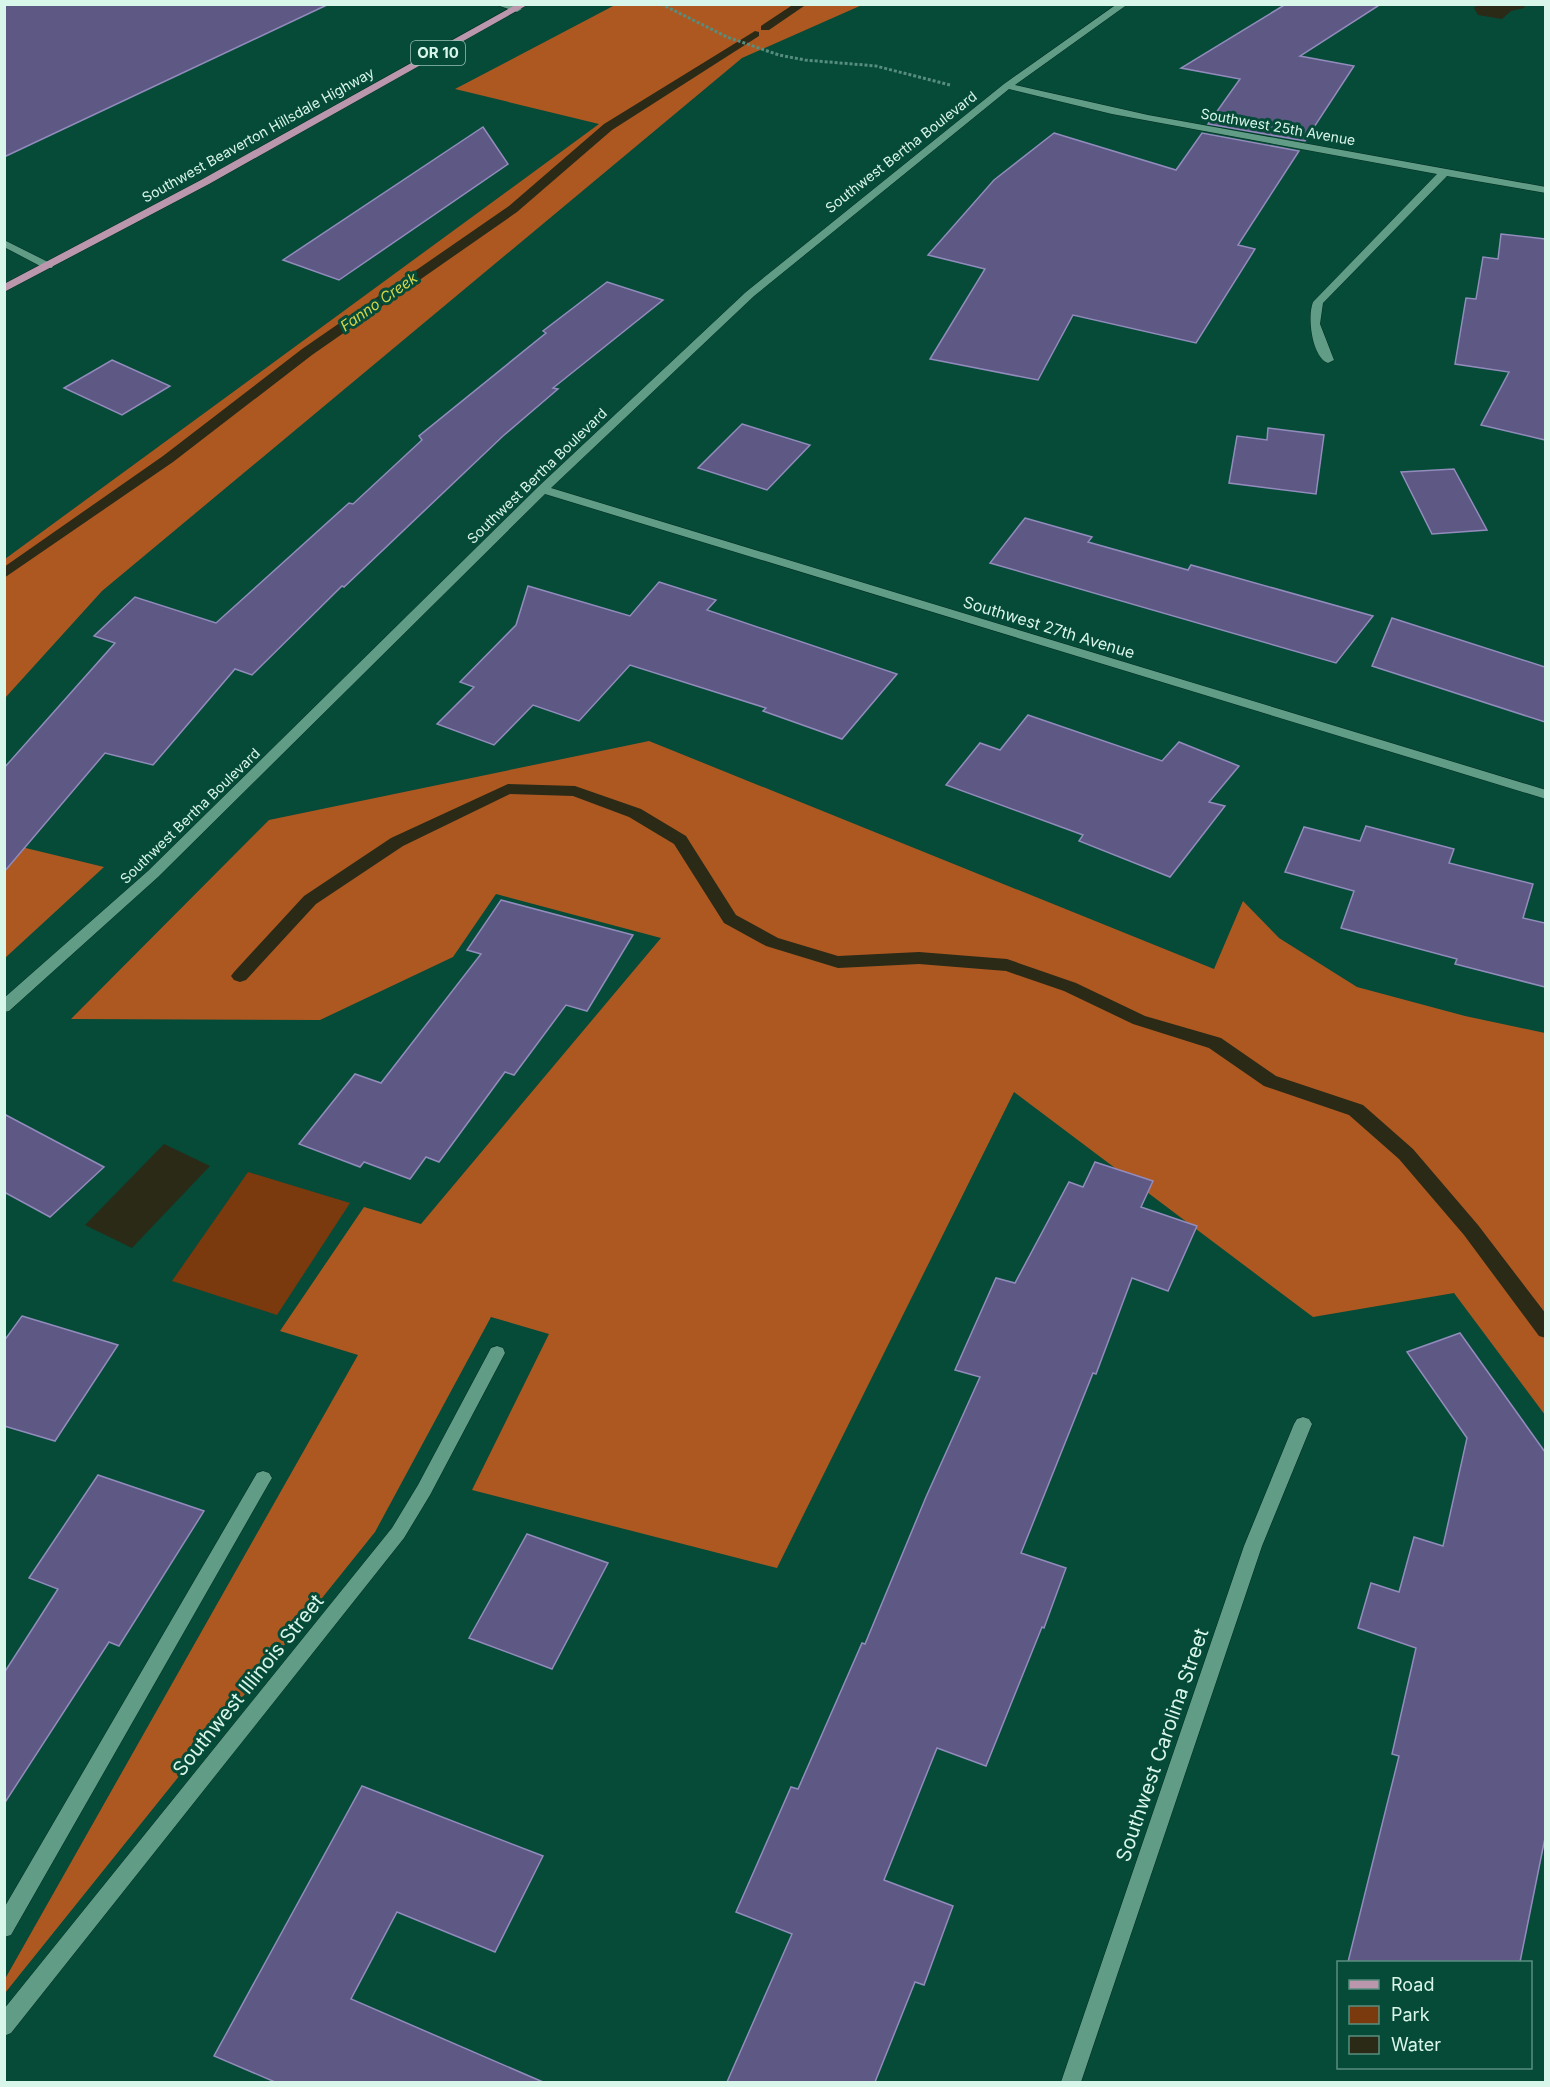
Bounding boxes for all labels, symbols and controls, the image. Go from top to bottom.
road number: OR 10 [411,41,465,65]
street label: Southwest Beaverton Hillsdale Highway [139,63,377,206]
street label: Southwest Bertha Boulevard [822,87,980,216]
street label: Southwest 25th Avenue [1199,105,1357,148]
water label: Fanno Creek [336,267,422,335]
street label: Southwest Bertha Boulevard [463,404,610,547]
street label: Southwest 27th Avenue [961,591,1137,663]
street label: Southwest Bertha Boulevard [116,744,263,887]
street label: Southwest Illinois Street [167,1589,329,1781]
street label: Southwest Carolina Street [1111,1625,1213,1865]
legend [1337,1961,1532,2069]
text: Road [1391,1974,1434,1995]
text: Park [1391,2004,1430,2025]
text: Water [1391,2034,1441,2055]

